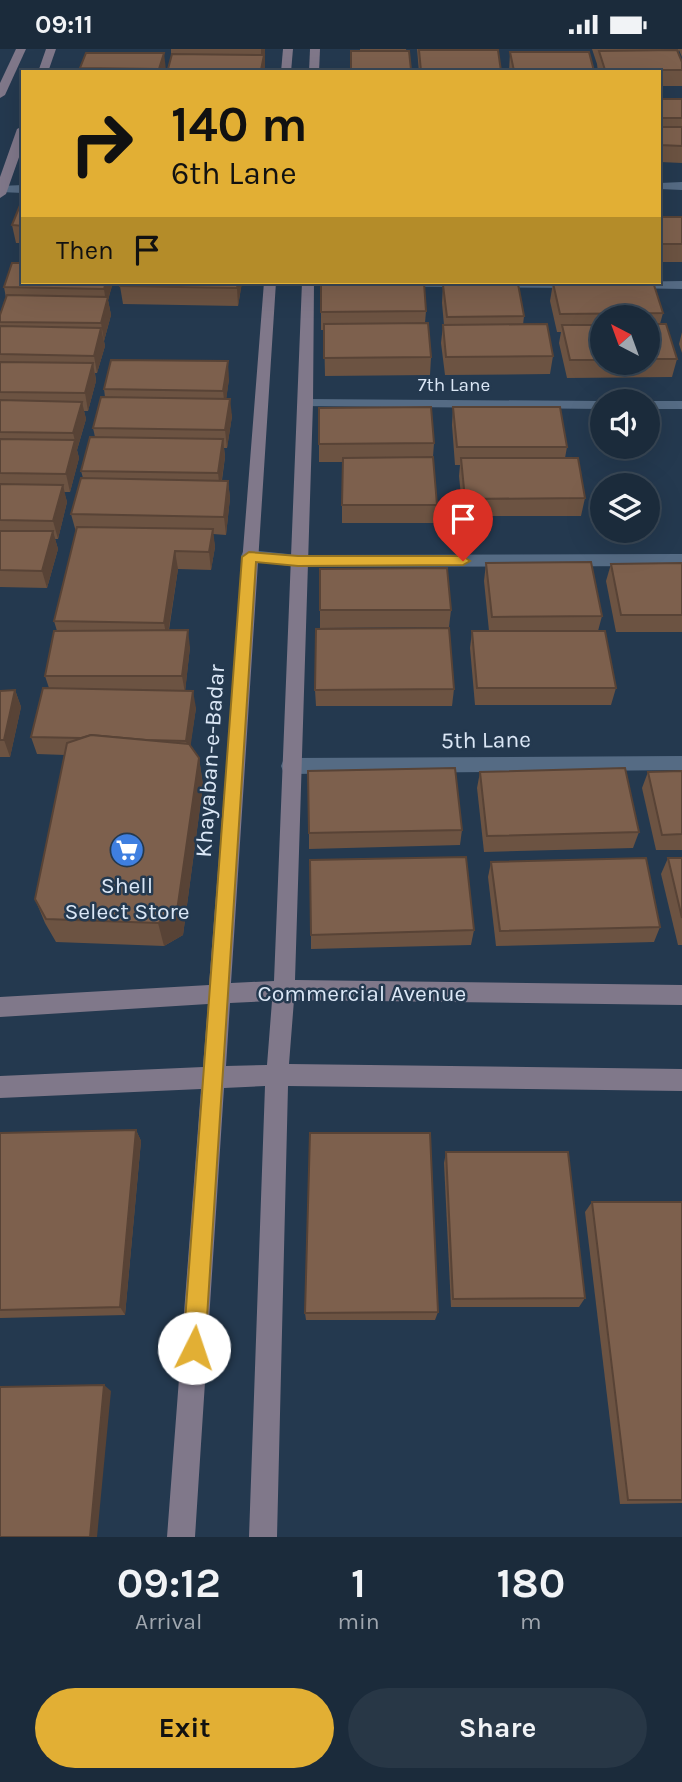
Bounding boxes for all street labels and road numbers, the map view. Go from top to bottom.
street label: 7th Lane [418,374,490,396]
street label: Khayaban-e-Badar [190,663,230,858]
street label: 5th Lane [441,726,531,754]
street label: Commercial Avenue [258,980,466,1007]

